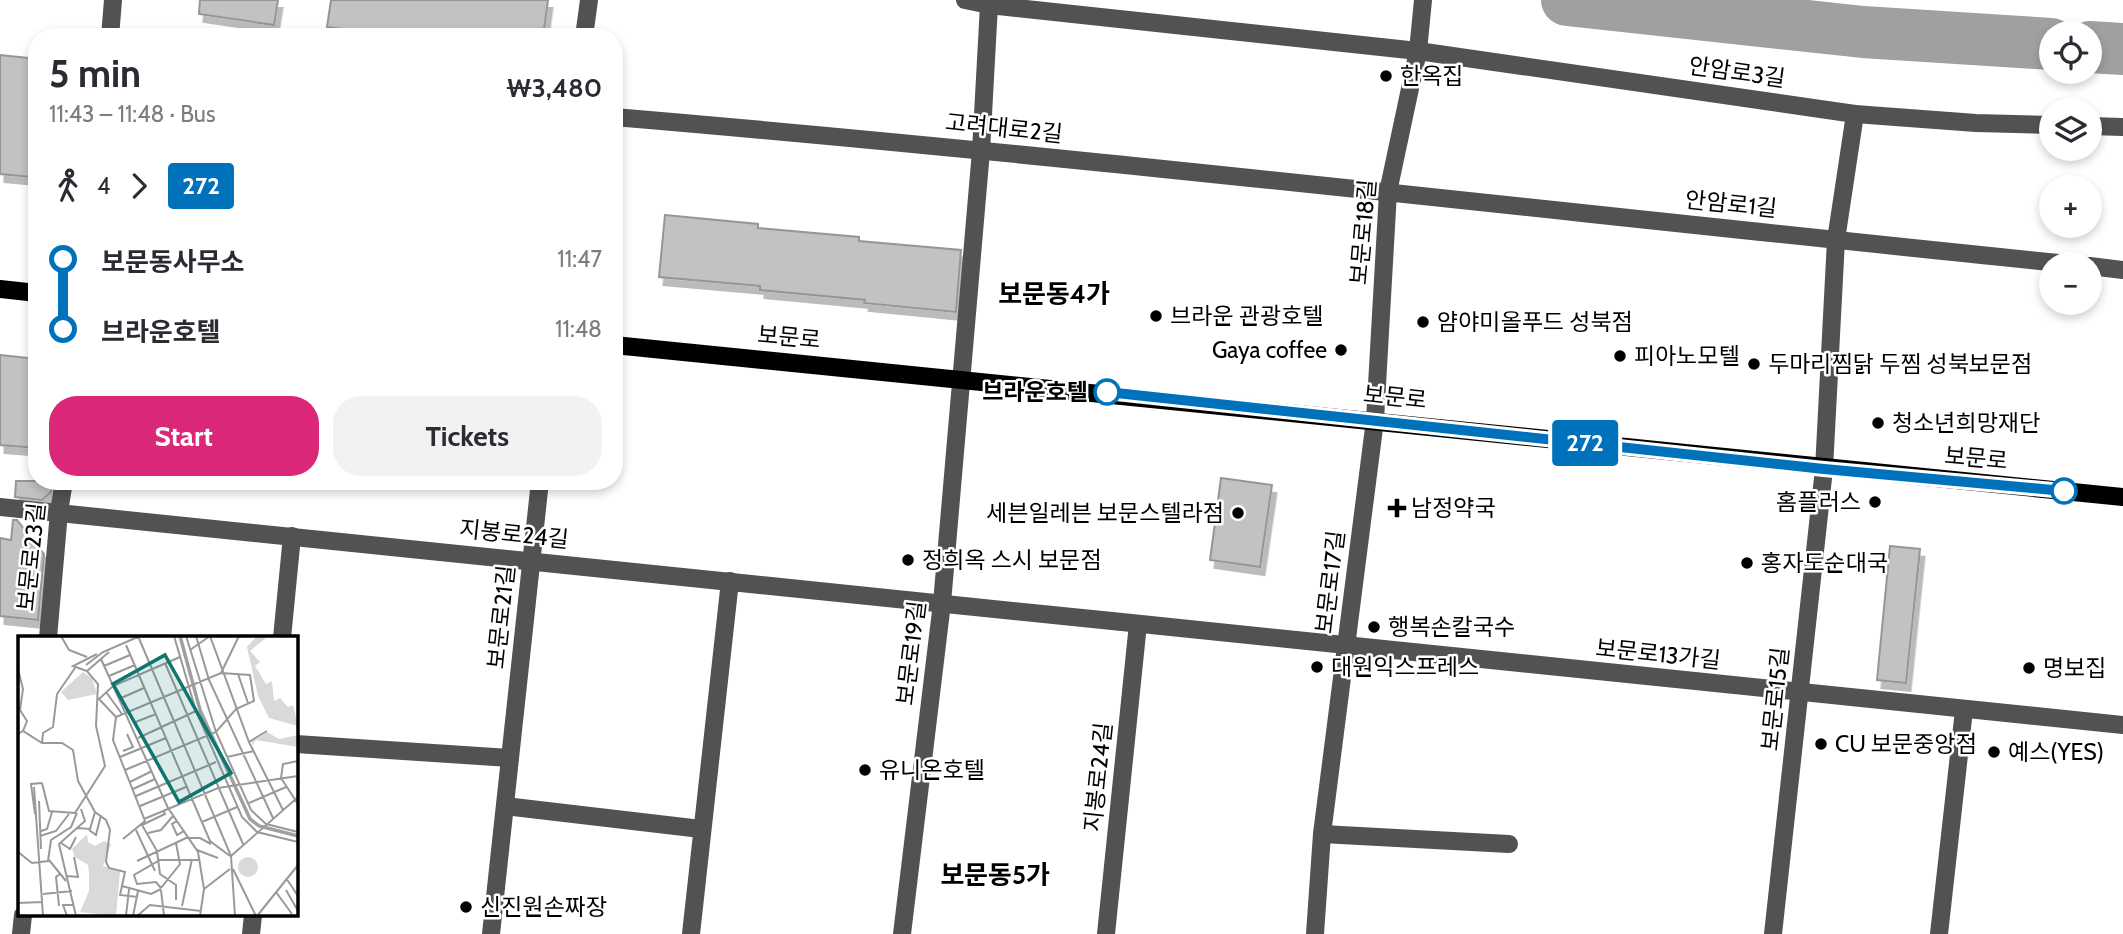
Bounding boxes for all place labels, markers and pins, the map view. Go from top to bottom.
place label: 한옥집 [1400,62,1463,90]
marker: 한옥집 [1378,68,1394,84]
place label: 브라운 관광호텔 [1170,302,1323,330]
marker: 브라운 관광호텔 [1148,308,1164,324]
place label: 얌야미올푸드 성북점 [1437,308,1633,336]
marker: 얌야미올푸드 성북점 [1415,314,1431,330]
place label: Gaya coffee [1212,336,1327,364]
marker: Gaya coffee [1333,342,1349,358]
place label: 피아노모텔 [1634,342,1740,370]
marker: 피아노모텔 [1612,348,1628,364]
place label: 두마리찜닭 두찜 성북보문점 [1768,350,2032,378]
marker: 두마리찜닭 두찜 성북보문점 [1746,356,1762,372]
place label: 브라운호텔 [982,378,1088,406]
marker: 브라운호텔 [1094,379,1120,405]
place label: 청소년희망재단 [1892,409,2040,437]
marker: 청소년희망재단 [1870,415,1886,431]
unlabelled marker [2051,478,2077,504]
place label: 홈플러스 [1776,488,1861,516]
place label: 남정약국 [1411,494,1496,522]
marker: 홈플러스 [1867,494,1883,510]
place label: 세븐일레븐 보문스텔라점 [986,499,1224,527]
marker: 남정약국 [1389,500,1405,516]
marker: 세븐일레븐 보문스텔라점 [1230,505,1246,521]
place label: 정희옥 스시 보문점 [922,546,1102,574]
place label: 홍자도순대국 [1761,549,1888,577]
marker: 정희옥 스시 보문점 [900,552,916,568]
marker: 홍자도순대국 [1739,555,1755,571]
place label: 행복손칼국수 [1388,613,1515,641]
marker: 행복손칼국수 [1366,619,1382,635]
place label: 대원익스프레스 [1331,653,1479,681]
place label: 명보집 [2043,654,2106,682]
marker: 대원익스프레스 [1309,659,1325,675]
marker: 명보집 [2021,660,2037,676]
place label: CU 보문중앙점 [1835,730,1977,758]
marker: CU 보문중앙점 [1813,736,1829,752]
place label: 예스(YES) [2008,738,2104,766]
marker: 예스(YES) [1986,744,2002,760]
place label: 유니온호텔 [879,756,985,784]
marker: 유니온호텔 [857,762,873,778]
place label: 신진원손짜장 [480,893,607,921]
marker: 신진원손짜장 [458,899,474,915]

